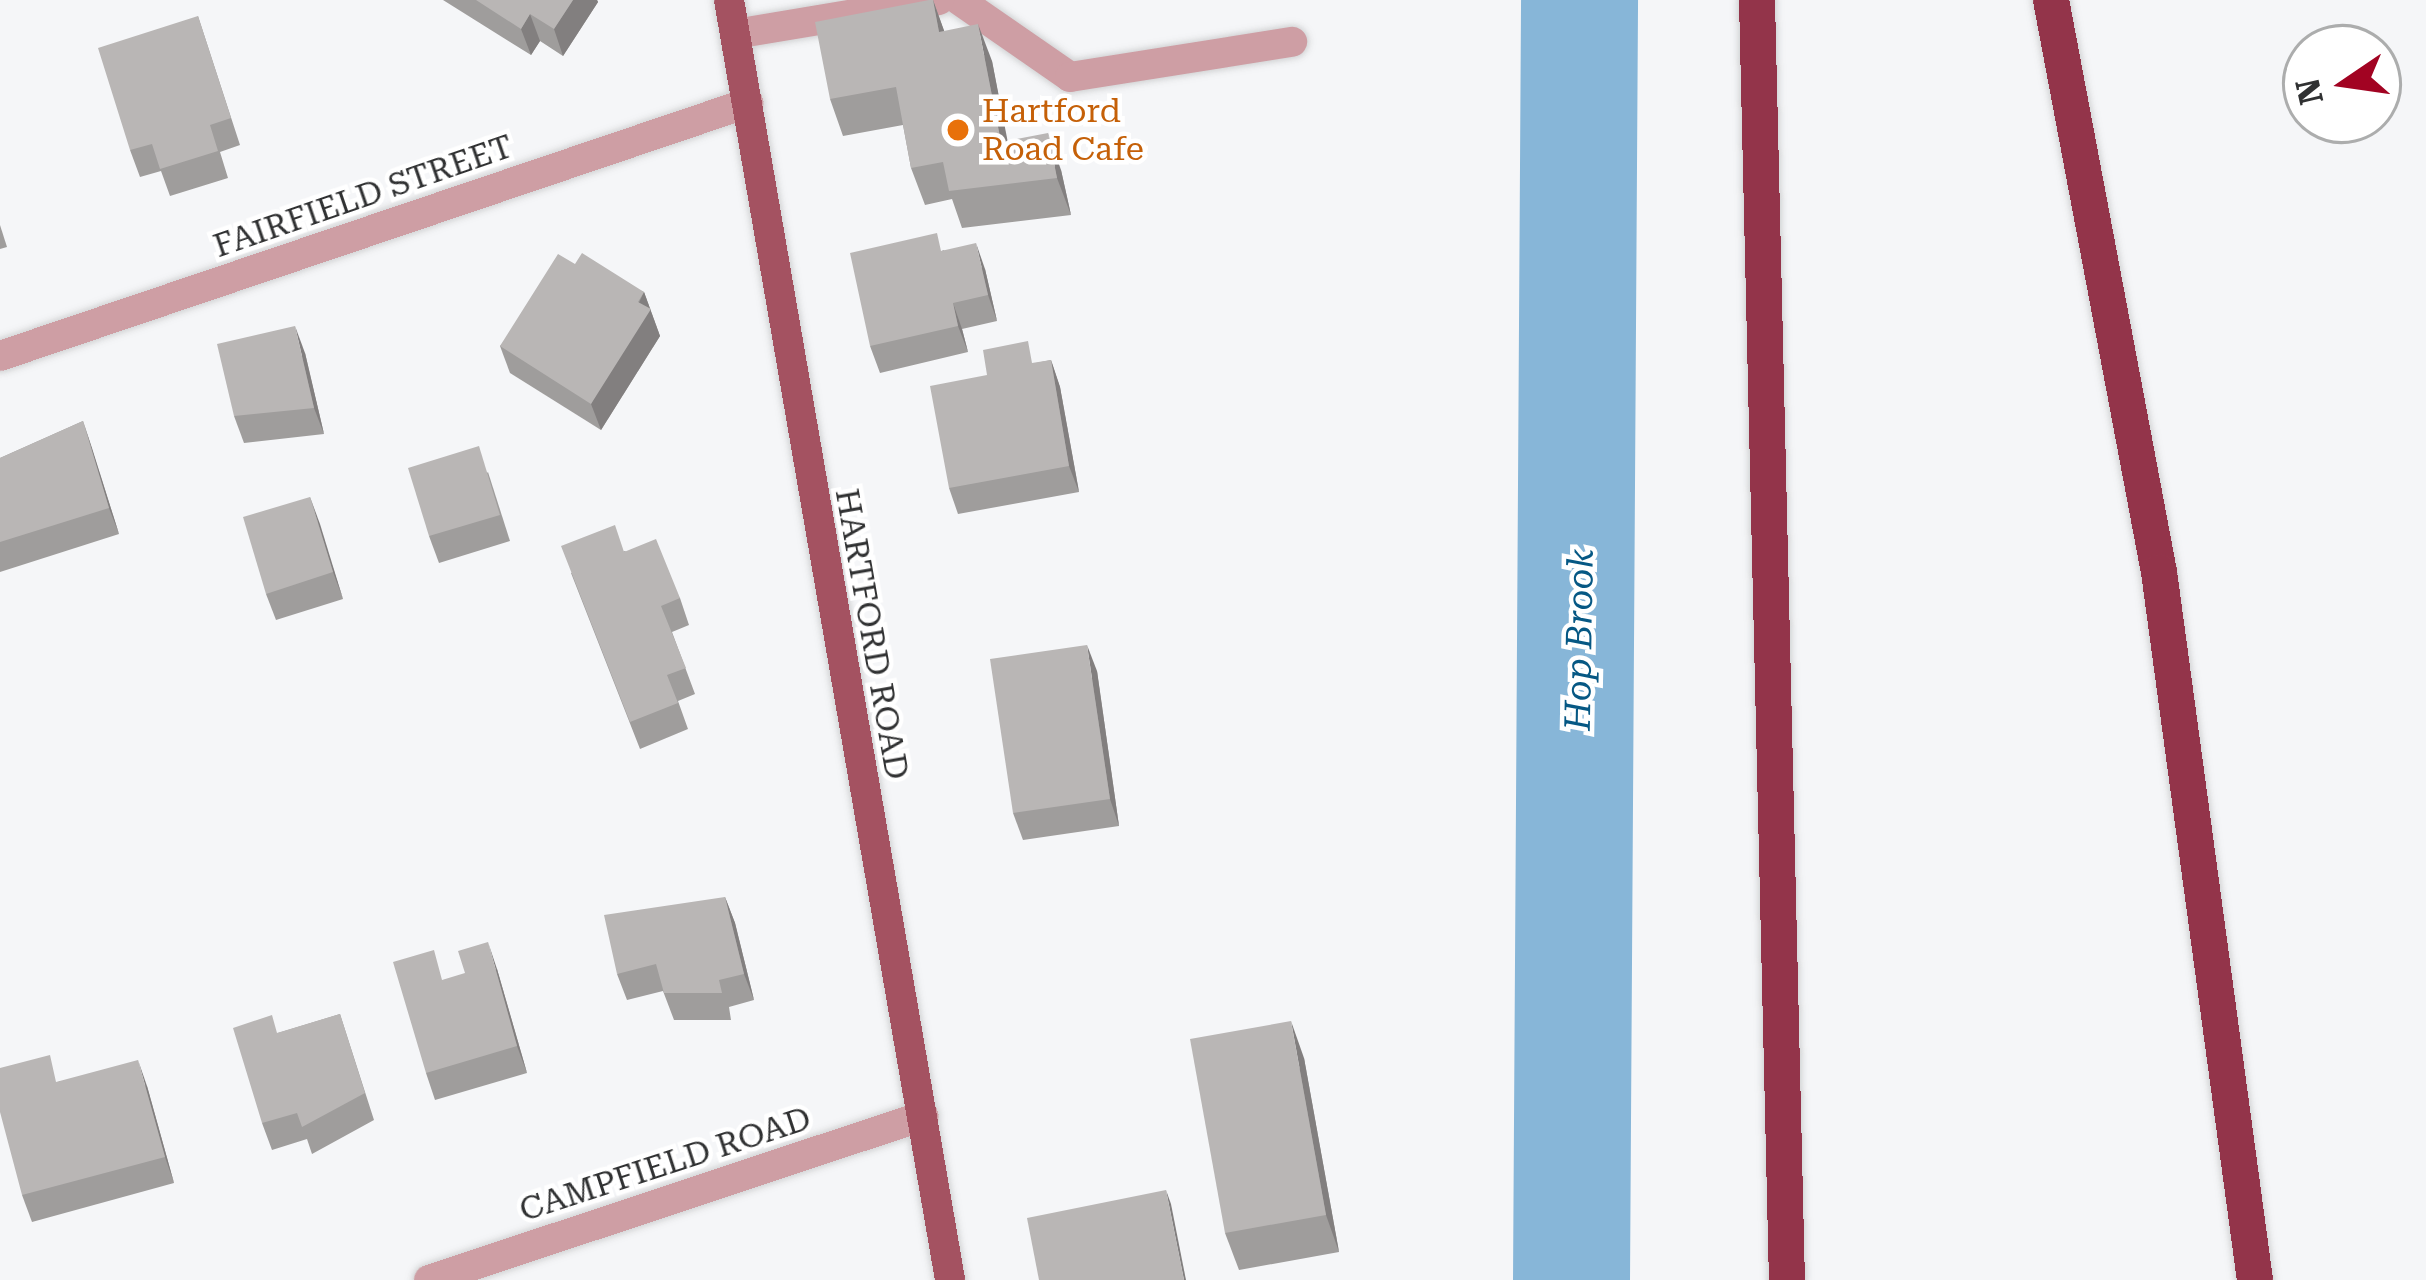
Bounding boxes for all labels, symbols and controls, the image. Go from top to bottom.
north arrow [2282,24,2402,144]
text: N [2288,75,2331,108]
place label: Hartford Road Cafe [982,91,1144,169]
marker: Hartford Road Cafe [945,117,971,143]
street label: FAIRFIELD STREET [208,126,518,266]
street label: HARTFORD ROAD [827,486,917,782]
water label: Hop Brook [1557,549,1603,731]
street label: CAMPFIELD ROAD [514,1098,816,1230]

